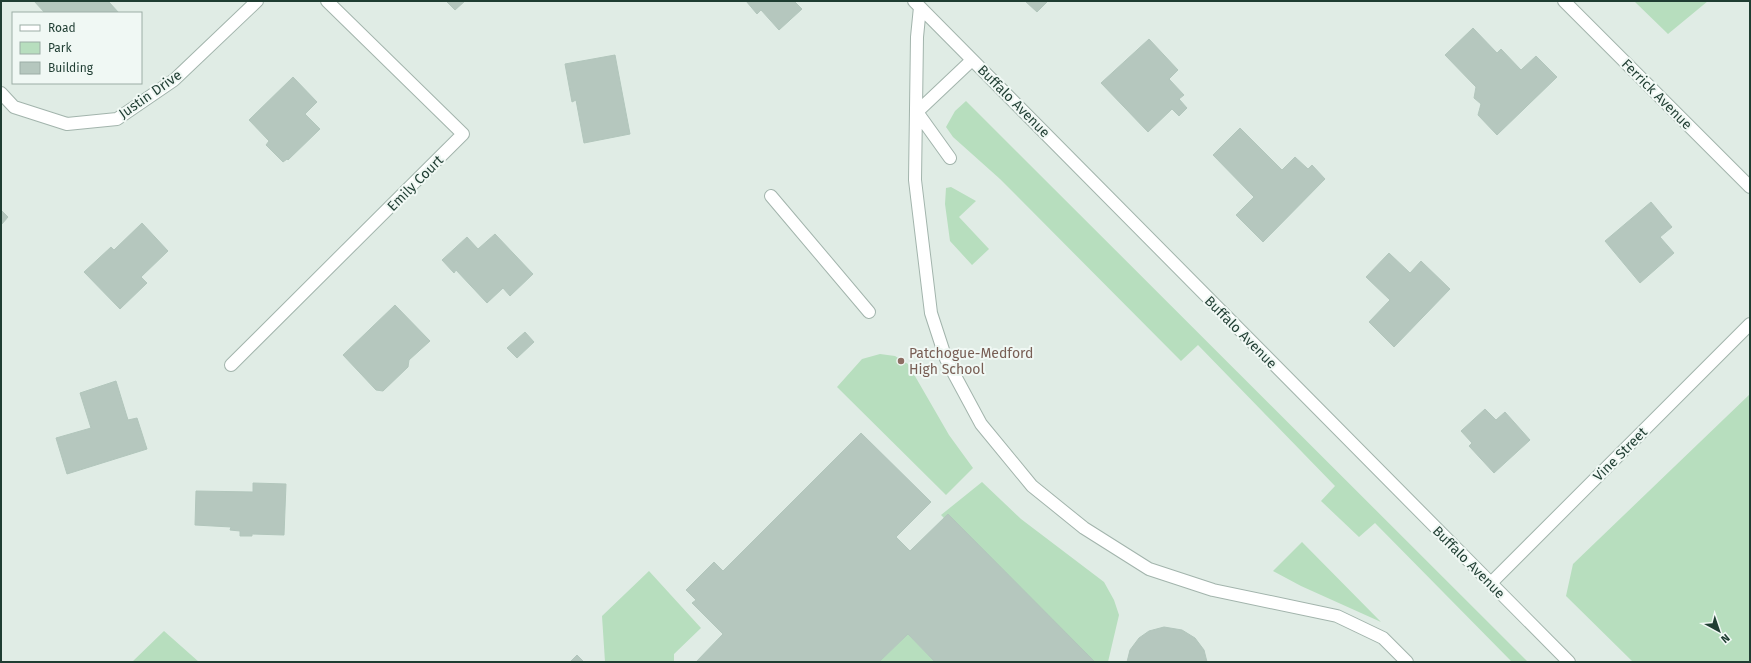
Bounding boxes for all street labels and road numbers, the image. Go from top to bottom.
street label: Ferrick Avenue [1618,56,1695,133]
street label: Buffalo Avenue [974,62,1053,141]
street label: Justin Drive [116,67,185,122]
street label: Emily Court [384,151,448,215]
street label: Buffalo Avenue [1201,293,1280,372]
street label: Vine Street [1590,423,1652,485]
street label: Buffalo Avenue [1429,523,1508,602]

